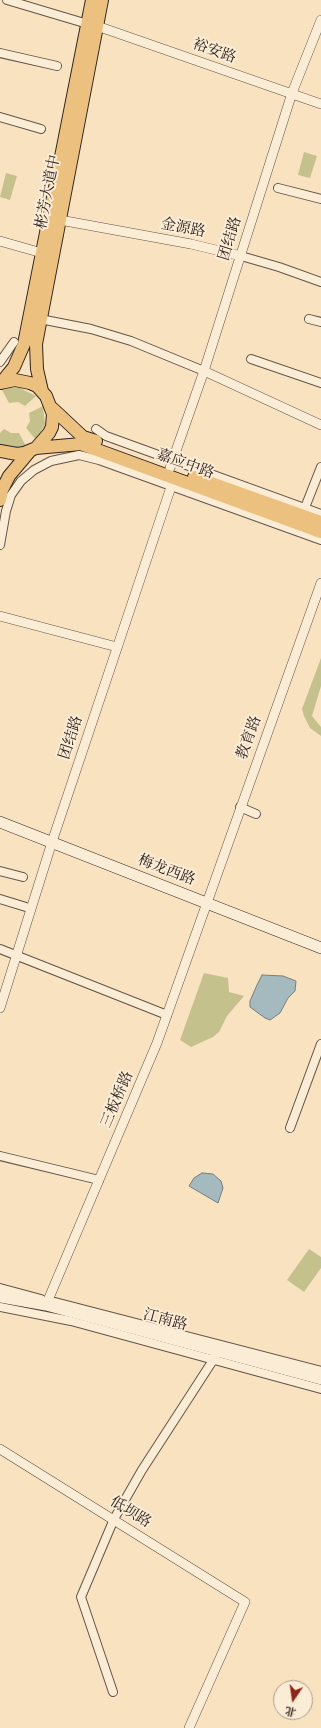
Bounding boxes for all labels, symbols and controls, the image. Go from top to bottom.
street label: 裕安路 [190,36,238,68]
street label: 彬芳大道中 [33,153,65,231]
street label: 团结路 [216,215,246,263]
street label: 金源路 [159,216,207,242]
street label: 嘉应中路 [154,446,216,484]
street label: 团结路 [56,714,88,762]
street label: 教育路 [234,714,266,762]
street label: 梅龙西路 [135,852,197,890]
street label: 三板桥路 [98,1069,138,1131]
street label: 江南路 [141,1306,189,1336]
street label: 低坝路 [106,1493,154,1533]
north arrow [273,1680,313,1720]
text: 北 [284,1703,297,1719]

